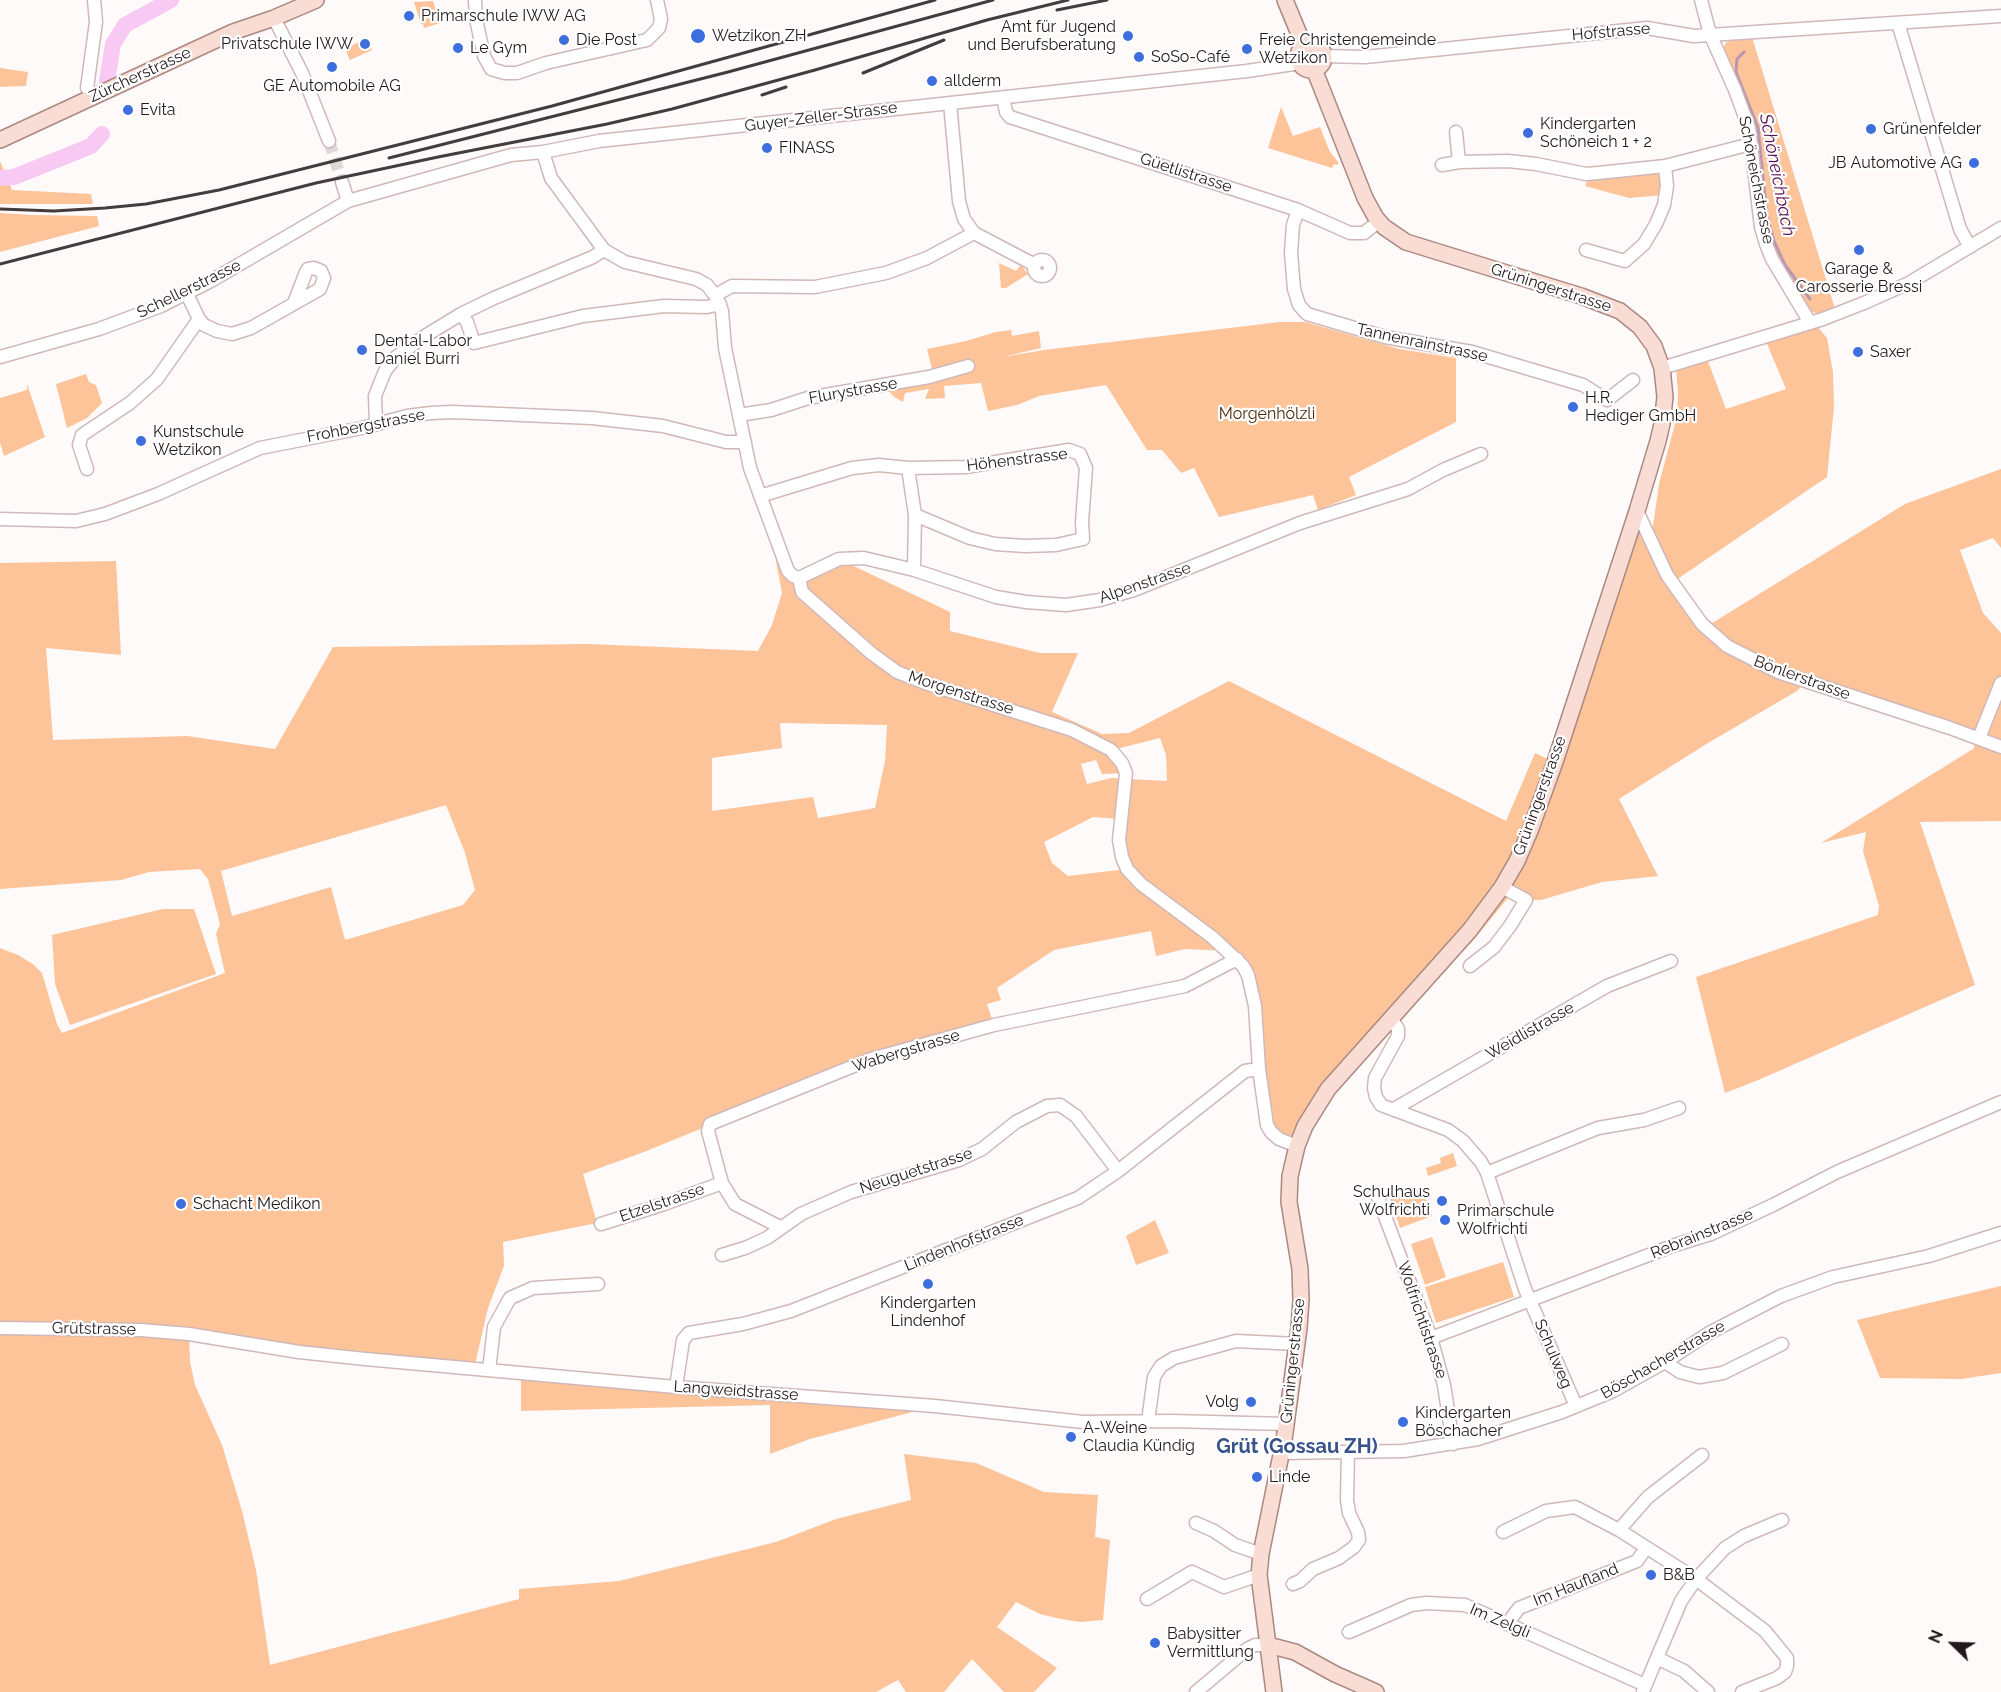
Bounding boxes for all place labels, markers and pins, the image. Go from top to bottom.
place label: Primarschule IWW AG [421,6,586,26]
marker: Primarschule IWW AG [402,9,416,23]
place label: Amt für Jugend und Berufsberatung [967,17,1116,55]
place label: Wetzikon ZH [712,26,807,46]
marker: Wetzikon ZH [689,27,707,45]
marker: Amt für Jugend und Berufsberatung [1121,29,1135,43]
place label: Die Post [576,30,637,50]
place label: Freie Christengemeinde Wetzikon [1259,30,1436,68]
marker: Die Post [557,33,571,47]
place label: Privatschule IWW [221,34,353,54]
marker: Privatschule IWW [358,37,372,51]
place label: Le Gym [470,38,527,58]
marker: Le Gym [451,41,465,55]
marker: Freie Christengemeinde Wetzikon [1240,42,1254,56]
place label: SoSo-Café [1151,47,1230,67]
marker: SoSo-Café [1132,50,1146,64]
marker: GE Automobile AG [325,60,339,74]
place label: allderm [944,71,1001,91]
marker: allderm [925,74,939,88]
place label: GE Automobile AG [263,76,401,96]
place label: Evita [140,100,176,120]
marker: Evita [121,103,135,117]
place label: Kindergarten Schöneich 1 + 2 [1540,114,1652,152]
place label: Grünenfelder [1883,119,1981,139]
marker: Grünenfelder [1864,122,1878,136]
marker: Kindergarten Schöneich 1 + 2 [1521,126,1535,140]
place label: FINASS [779,138,835,158]
marker: FINASS [760,141,774,155]
place label: JB Automotive AG [1828,153,1962,173]
marker: JB Automotive AG [1967,156,1981,170]
marker: Garage & Carosserie Bressi [1852,243,1866,257]
place label: Garage & Carosserie Bressi [1796,259,1922,297]
place label: Dental-Labor Daniel Burri [374,331,472,369]
place label: Saxer [1870,342,1911,362]
marker: Dental-Labor Daniel Burri [355,343,369,357]
marker: Saxer [1851,345,1865,359]
place label: H.R. Hediger GmbH [1585,388,1696,426]
marker: H.R. Hediger GmbH [1566,400,1580,414]
place label: Kunstschule Wetzikon [153,422,244,460]
marker: Kunstschule Wetzikon [134,434,148,448]
place label: Schulhaus Wolfrichti [1353,1182,1430,1220]
place label: Schacht Medikon [193,1194,321,1214]
marker: Schulhaus Wolfrichti [1435,1194,1449,1208]
marker: Schacht Medikon [174,1197,188,1211]
place label: Primarschule Wolfrichti [1457,1201,1554,1239]
marker: Primarschule Wolfrichti [1438,1213,1452,1227]
marker: Kindergarten Lindenhof [921,1277,935,1291]
place label: Kindergarten Lindenhof [880,1293,976,1331]
place label: Volg [1205,1392,1239,1412]
marker: Volg [1244,1395,1258,1409]
place label: Kindergarten Böschacher [1415,1403,1511,1441]
marker: Kindergarten Böschacher [1396,1415,1410,1429]
place label: A-Weine Claudia Kündig [1083,1418,1195,1456]
marker: A-Weine Claudia Kündig [1064,1430,1078,1444]
place label: Linde [1269,1467,1310,1487]
marker: Linde [1250,1470,1264,1484]
place label: B&B [1663,1565,1695,1585]
marker: B&B [1644,1568,1658,1582]
place label: Babysitter Vermittlung [1167,1624,1254,1662]
marker: Babysitter Vermittlung [1148,1636,1162,1650]

